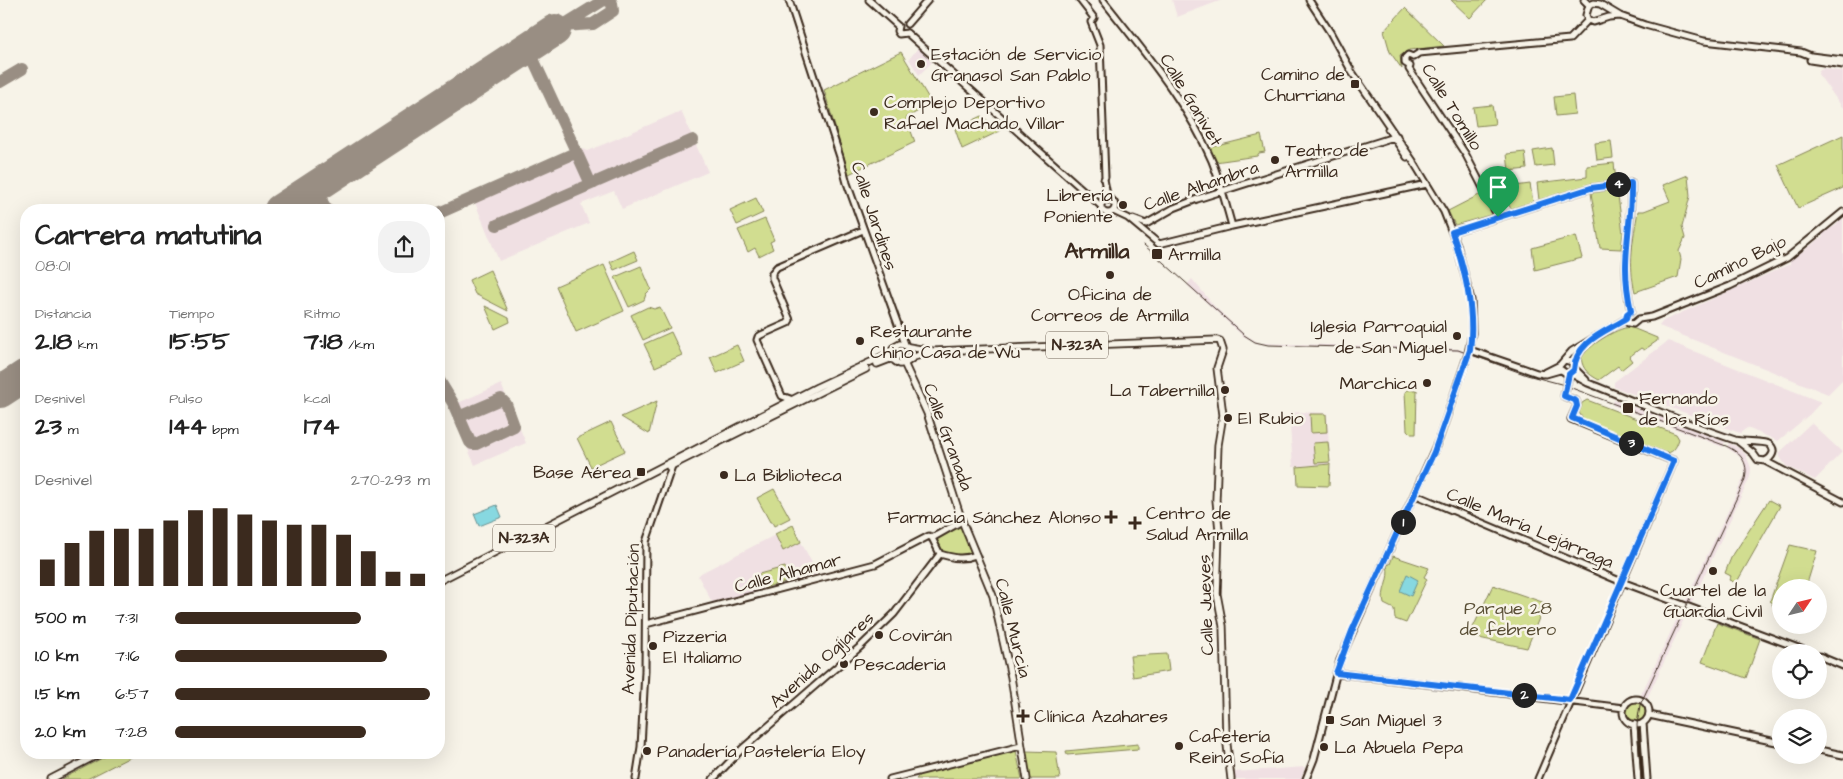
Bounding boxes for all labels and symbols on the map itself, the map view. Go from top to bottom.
place label: Estación de Servicio Granasol San Pablo [931,42,1101,88]
street label: Calle Ganivet [1153,49,1229,152]
marker: Estación de Servicio Granasol San Pablo [915,58,927,70]
street label: Calle Tomillo [1415,59,1489,155]
place label: Camino de Churriana [1261,62,1345,108]
marker: Camino de Churriana [1349,78,1361,90]
place label: Complejo Deportivo Rafael Machado Villar [884,90,1065,136]
marker: Complejo Deportivo Rafael Machado Villar [868,106,880,118]
place label: Teatro de Armilla [1285,138,1369,184]
marker: Teatro de Armilla [1269,154,1281,166]
street label: Calle Alhambra [1140,155,1262,217]
street label: Calle Jardines [845,158,903,274]
pin [1477,166,1519,217]
pin: 4 [1606,172,1630,196]
place label: Librería Poniente [1044,183,1113,229]
marker: Librería Poniente [1117,199,1129,211]
street label: Camino Bajo [1689,229,1791,295]
district label: Armilla [1065,236,1130,267]
place label: Armilla [1168,242,1221,267]
marker: Armilla [1150,247,1164,261]
marker: Oficina de Correos de Armilla [1104,269,1116,281]
place label: Oficina de Correos de Armilla [1031,282,1189,328]
place label: Iglesia Parroquial de San Miguel [1311,314,1447,361]
place label: Restaurante Chino Casa de Wu [870,319,1020,365]
marker: Iglesia Parroquial de San Miguel [1451,330,1463,342]
road number: N-323A [1046,332,1108,358]
marker: Restaurante Chino Casa de Wu [854,335,866,347]
place label: Marchica [1339,371,1417,396]
marker: Marchica [1421,377,1433,389]
place label: La Tabernilla [1109,378,1215,403]
street label: Calle Granada [917,380,979,494]
marker: La Tabernilla [1219,384,1231,396]
place label: Fernando de los Ríos [1639,386,1729,432]
marker: Fernando de los Ríos [1621,401,1635,415]
place label: El Rubio [1238,406,1304,431]
marker: El Rubio [1222,412,1234,424]
pin: 3 [1618,430,1644,456]
place label: Base Aérea [533,460,631,485]
place label: La Biblioteca [734,463,842,488]
marker: Base Aérea [635,466,647,478]
marker: La Biblioteca [718,469,730,481]
street label: Calle María Lejárraga [1442,481,1618,576]
place label: Centro de Salud Armilla [1146,501,1248,547]
place label: Farmacia Sánchez Alonso [887,505,1101,530]
pin: 1 [1390,510,1416,534]
marker: Farmacia Sánchez Alonso [1105,511,1117,523]
marker: Centro de Salud Armilla [1128,516,1142,530]
road number: N-323A [493,524,555,552]
street label: Avenida Diputación [616,543,646,695]
street label: Calle Alhamar [732,547,844,599]
street label: Calle Jueves [1192,554,1220,656]
marker: Cuartel de la Guardia Civil [1707,565,1719,577]
street label: Calle Murcia [989,576,1037,680]
place label: Cuartel de la Guardia Civil [1660,578,1766,624]
north arrow [1772,579,1828,634]
park label: Parque 28 de febrero [1460,596,1556,642]
street label: Avenida Ogíjares [764,606,880,715]
place label: Covirán [889,623,952,648]
place label: Pizzeria El Italiamo [663,624,742,670]
marker: Covirán [873,629,885,641]
marker: Pizzeria El Italiamo [647,640,659,652]
place label: Pescaderia [854,652,946,677]
marker: Pescaderia [838,658,850,670]
pin: 2 [1512,682,1536,708]
place label: Clínica Azahares [1034,704,1168,729]
place label: San Miguel 3 [1340,708,1442,734]
marker: Clínica Azahares [1016,709,1030,723]
marker: San Miguel 3 [1324,714,1336,726]
place label: Cafetería Reina Sofía [1189,724,1284,770]
place label: La Abuela Pepa [1334,735,1463,760]
place label: Panadería Pastelería Eloy [657,739,866,765]
marker: Cafetería Reina Sofía [1173,740,1185,752]
marker: La Abuela Pepa [1318,741,1330,753]
marker: Panadería Pastelería Eloy [641,745,653,757]

